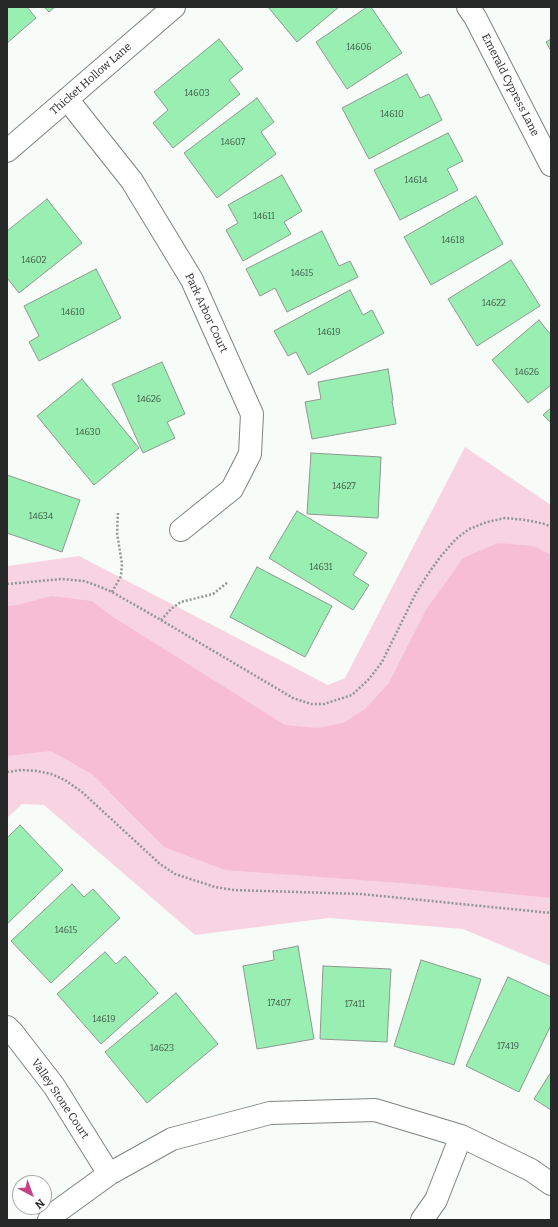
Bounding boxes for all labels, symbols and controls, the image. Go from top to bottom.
street label: Emerald Cypress Lane [478,32,542,138]
street label: Thicket Hollow Lane [48,40,134,118]
house number: 14606 [346,42,372,52]
house number: 14603 [184,88,210,98]
house number: 14610 [380,109,404,119]
house number: 14607 [221,137,245,147]
house number: 14614 [405,175,427,185]
house number: 14611 [253,211,275,221]
house number: 14618 [441,235,465,245]
house number: 14602 [22,255,46,265]
house number: 14615 [291,268,313,278]
street label: Park Arbor Court [182,271,230,355]
house number: 14622 [482,298,506,308]
house number: 14610 [61,307,85,317]
house number: 14619 [317,327,341,337]
house number: 14626 [515,367,539,377]
house number: 14626 [137,394,161,404]
house number: 14630 [76,427,100,437]
house number: 14627 [332,481,356,491]
house number: 14634 [29,511,53,521]
house number: 14631 [310,562,332,572]
house number: 14615 [55,925,77,935]
house number: 17407 [267,998,291,1008]
house number: 17411 [345,999,365,1009]
house number: 14619 [92,1014,116,1024]
house number: 17419 [497,1041,519,1051]
house number: 14623 [150,1043,174,1053]
street label: Valley Stone Court [28,1057,92,1141]
north arrow [12,1175,52,1215]
text: N [32,1196,47,1211]

